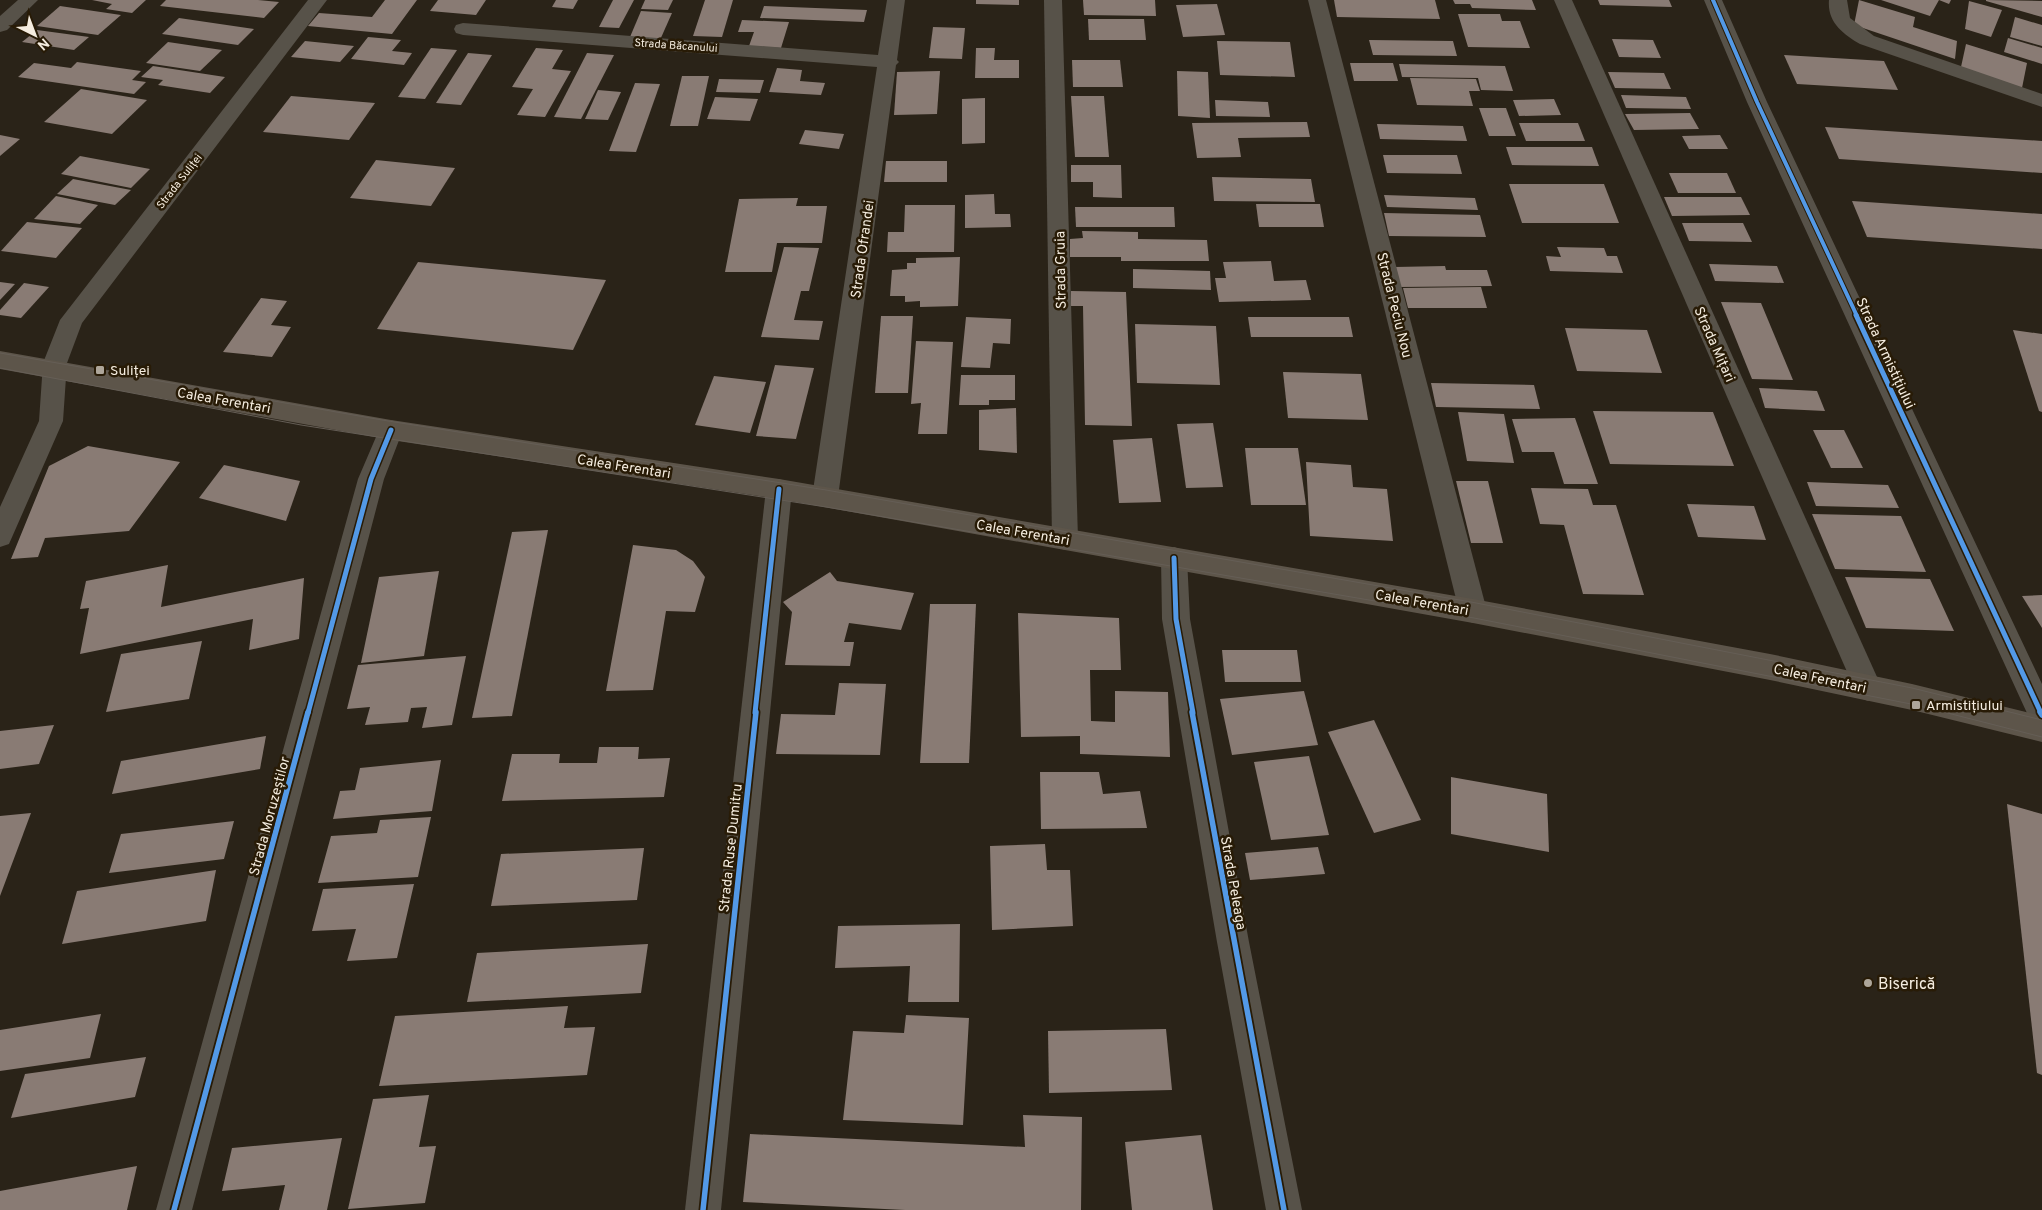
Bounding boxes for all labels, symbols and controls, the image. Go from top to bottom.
north arrow [10,10,60,60]
text: N [33,34,52,53]
street label: Strada Băcanului [634,36,718,56]
street label: Strada Suliței [154,151,206,212]
street label: Strada Ofrandei [848,199,879,299]
street label: Strada Gruia [1052,231,1071,309]
street label: Strada Peciu Nou [1372,251,1415,360]
street label: Strada Armistițiului [1851,295,1918,412]
street label: Strada Mițari [1689,304,1738,385]
place label: Suliței [110,363,150,380]
marker: Suliței [94,364,106,376]
street label: Calea Ferentari [176,385,272,418]
street label: Calea Ferentari [576,452,672,483]
street label: Calea Ferentari [975,517,1071,550]
street label: Calea Ferentari [1374,587,1470,620]
street label: Calea Ferentari [1772,661,1868,698]
place label: Armistițiului [1926,698,2003,715]
marker: Armistițiului [1910,699,1922,711]
street label: Strada Moruzeștilor [246,754,295,878]
street label: Strada Ruse Dumitru [716,783,747,913]
street label: Strada Peleaga [1216,835,1249,931]
place label: Biserică [1878,975,1935,995]
marker: Biserică [1862,977,1874,989]

